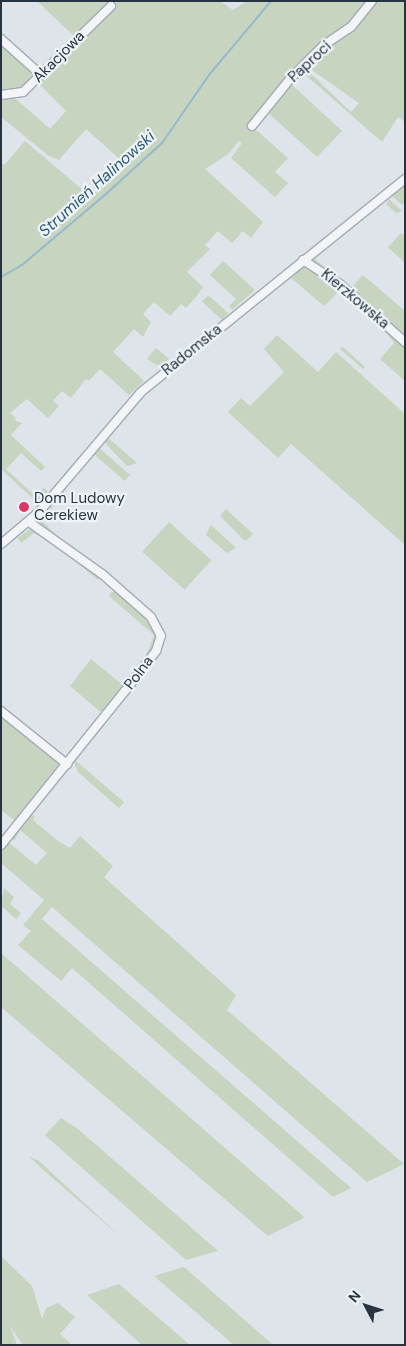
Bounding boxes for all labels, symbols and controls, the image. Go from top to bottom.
street label: Akacjowa [29,27,89,87]
street label: Paproci [285,38,335,86]
water label: Strumień Halinowski [35,127,159,241]
street label: Kierzkowska [317,265,393,333]
street label: Radomska [158,320,226,380]
place label: Dom Ludowy Cerekiew [34,489,125,524]
marker: Dom Ludowy Cerekiew [18,501,30,513]
street label: Polna [121,653,157,693]
north arrow [341,1281,391,1331]
text: N [344,1287,365,1306]

